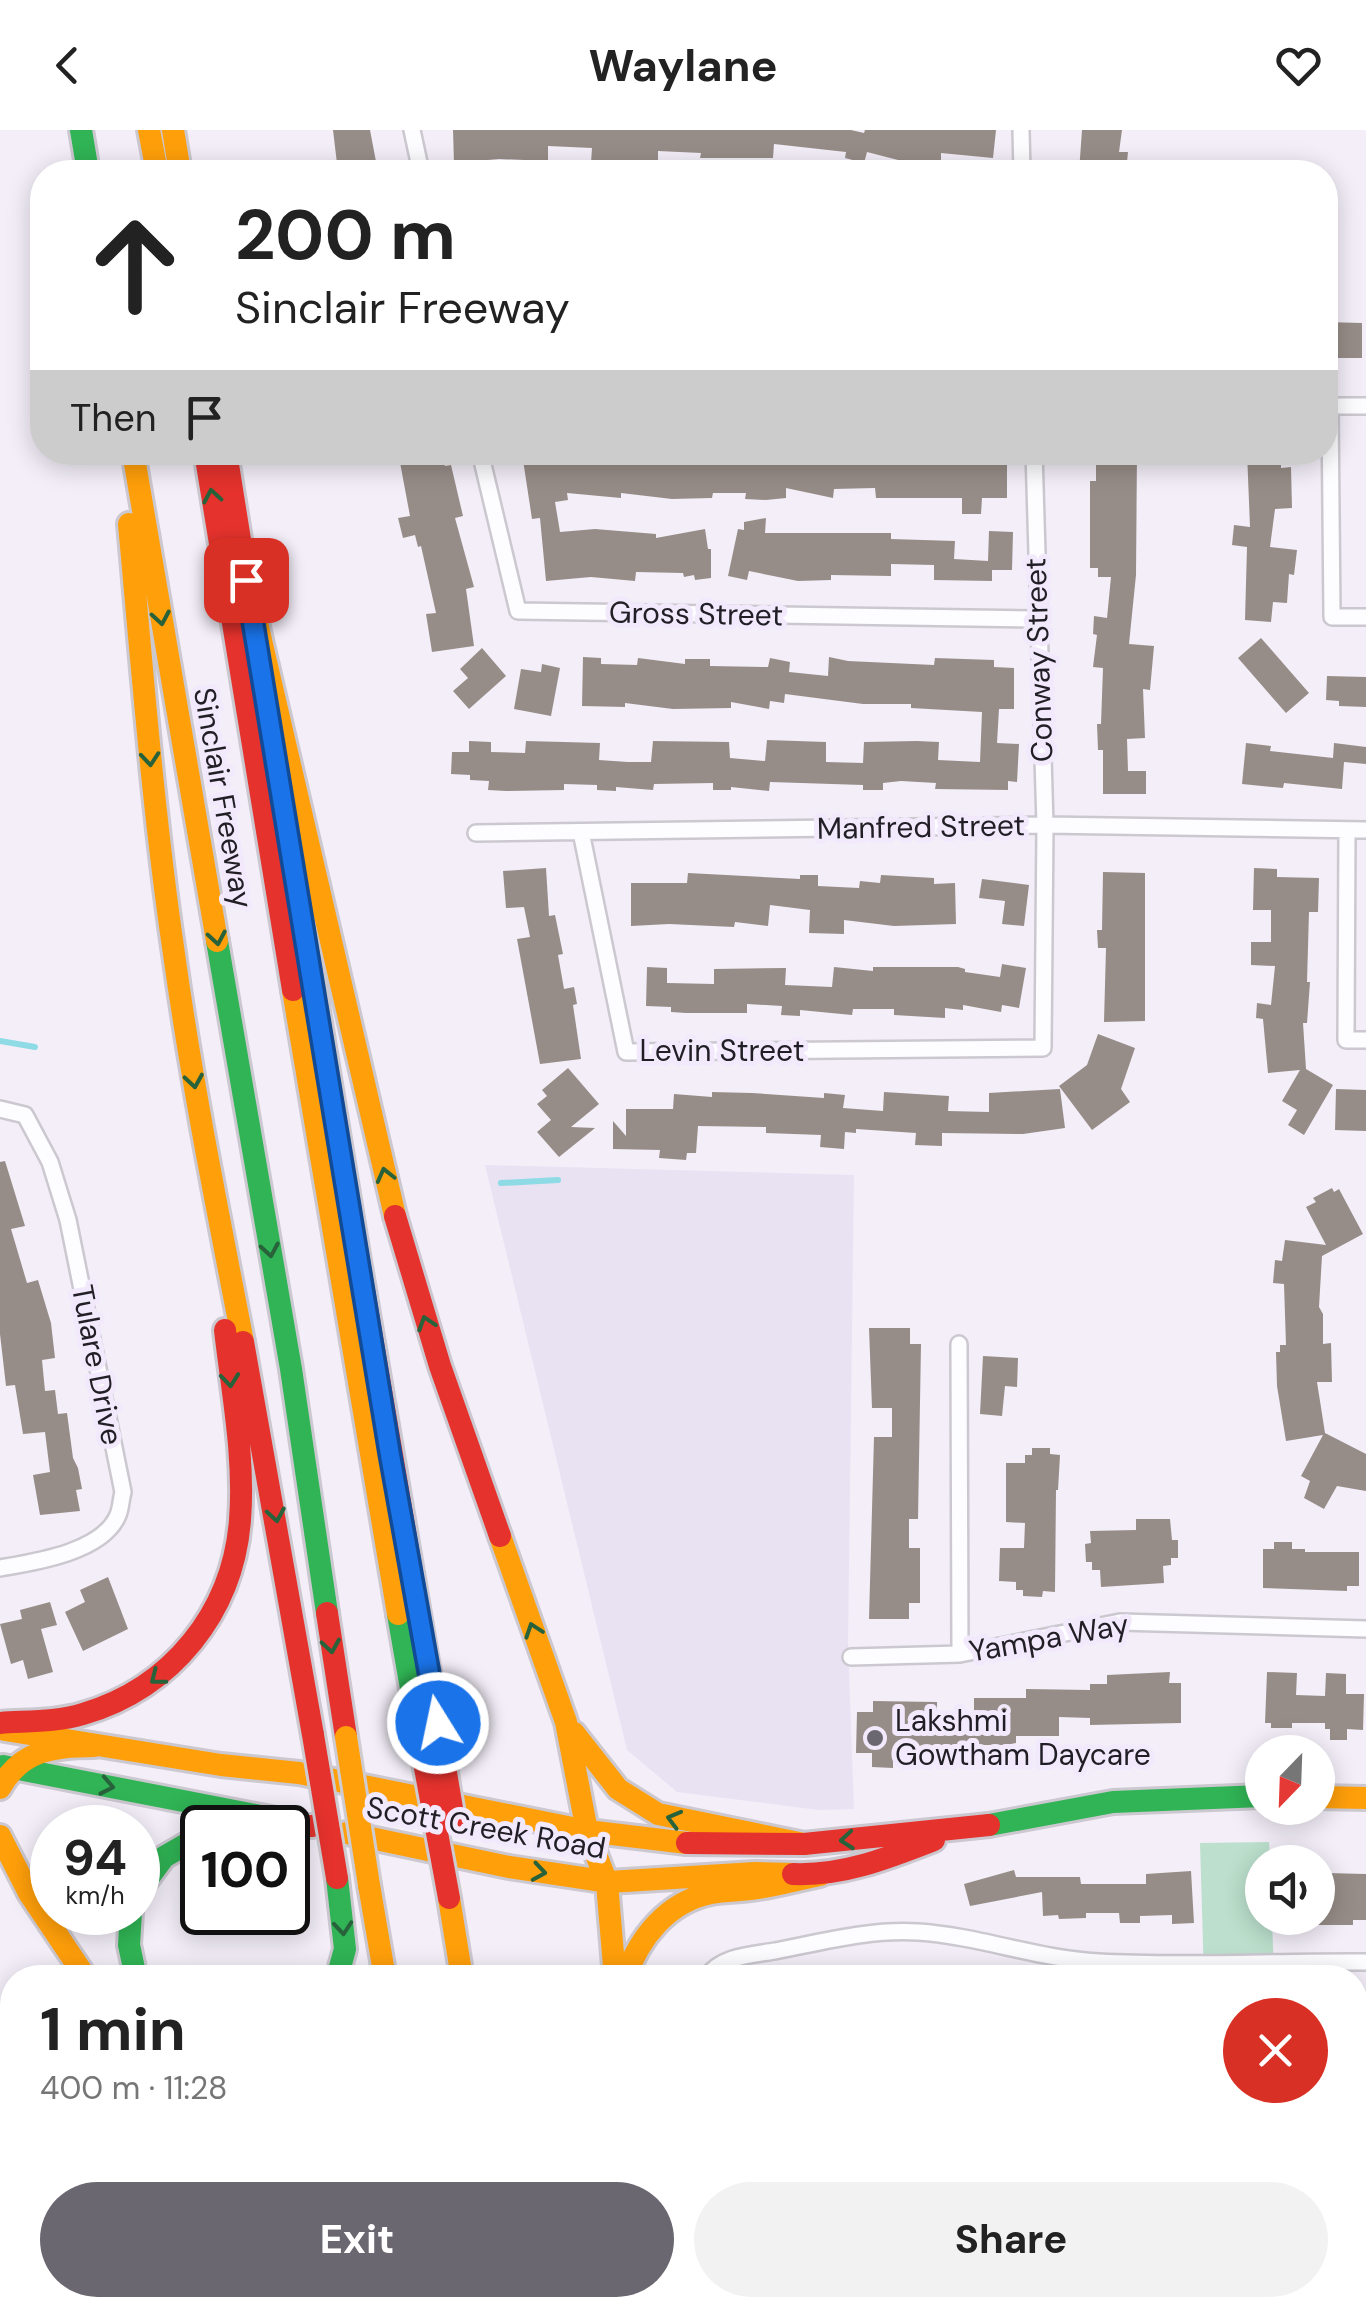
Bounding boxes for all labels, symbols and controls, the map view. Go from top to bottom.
text: Waylane [588,36,778,95]
icon: back [40,38,95,93]
icon: heart [1271,38,1326,93]
text: 200 m [235,190,456,281]
icon: ahead [70,200,200,330]
text: Sinclair Freeway [235,278,570,337]
icon: arrive [177,390,232,445]
text: Then [70,393,157,443]
one-way arrow [202,487,223,504]
pin [204,538,289,623]
icon: arrive [219,553,274,608]
street label: Conway Street [1015,557,1062,763]
street label: Gross Street [609,592,783,635]
one-way arrow [150,609,171,626]
street label: Sinclair Freeway [185,685,262,912]
one-way arrow [139,751,161,767]
street label: Manfred Street [816,805,1025,848]
one-way arrow [205,930,226,946]
street label: Levin Street [640,1031,804,1070]
one-way arrow [183,1073,204,1089]
one-way arrow [376,1167,397,1184]
one-way arrow [259,1242,280,1258]
street label: Tulare Drive [63,1282,132,1448]
one-way arrow [418,1315,438,1332]
one-way arrow [219,1373,240,1389]
one-way arrow [265,1507,286,1523]
street label: Yampa Way [966,1604,1132,1671]
one-way arrow [524,1622,545,1639]
one-way arrow [320,1638,341,1654]
one-way arrow [150,1666,168,1684]
position arrow [386,1671,490,1775]
place label: Lakshmi Gowtham Daycare [895,1701,1151,1774]
marker: Lakshmi Gowtham Daycare [864,1727,886,1749]
north arrow [1245,1735,1335,1825]
map controls [1245,1735,1335,1935]
one-way arrow [98,1774,115,1795]
street label: Scott Creek Road [363,1787,609,1868]
speed limit sign: 100 [180,1805,310,1935]
one-way arrow [666,1809,683,1830]
text: 94 [63,1825,127,1891]
one-way arrow [839,1829,855,1851]
button: sound [1245,1845,1335,1935]
one-way arrow [531,1861,547,1882]
text: km/h [65,1879,125,1912]
one-way arrow [332,1921,354,1937]
text: 1 min [40,1990,186,2069]
button: close [1223,1998,1328,2103]
text: 400 m · 11:28 [40,2067,227,2109]
button: Exit [40,2182,674,2297]
button: Share [694,2182,1328,2297]

